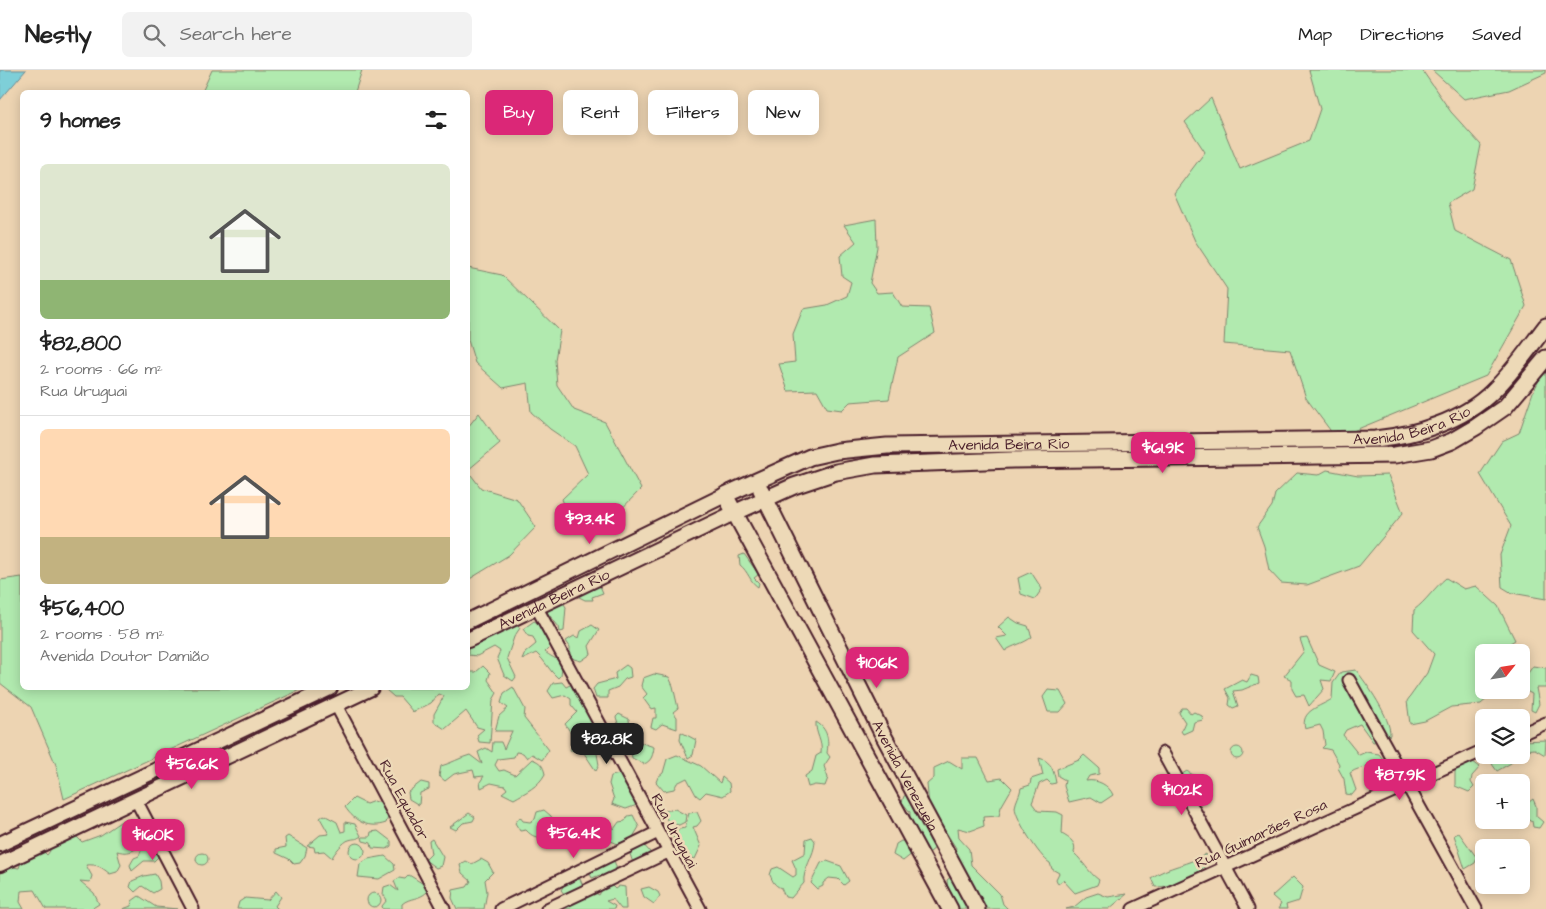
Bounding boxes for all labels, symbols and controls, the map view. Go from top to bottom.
search box [122,12,472,57]
text: Nestly [25,18,92,52]
icon: search [140,21,168,49]
text: Search here [180,21,292,48]
text: Map [1298,22,1332,47]
text: Directions [1360,22,1444,47]
text: Saved [1472,22,1521,47]
chip: Buy [485,90,553,135]
chip: Rent [563,90,638,135]
chip: Filters [648,90,738,135]
chip: New [748,90,819,135]
text: 9 homes [40,106,121,135]
icon: filters [422,106,450,134]
icon: home [200,196,290,286]
text: $82,800 [40,329,121,358]
text: 2 rooms · 66 m² [40,358,163,380]
text: Rua Uruguai [40,380,127,402]
street label: Avenida Beira Rio [1353,400,1475,450]
pin: $61.9K [1122,432,1204,474]
street label: Avenida Beira Rio [948,433,1070,456]
text: $61.9K [1142,437,1184,459]
icon: home [200,462,290,552]
pin: $93.4K [549,502,631,545]
text: $93.4K [566,508,614,530]
street label: Avenida Beira Rio [495,563,613,635]
text: $56,400 [40,594,124,623]
text: 2 rooms · 58 m² [40,623,165,645]
north arrow [1475,644,1530,699]
map controls [1475,644,1530,894]
text: Avenida Doutor Damião [40,645,209,667]
pin: $106K [842,646,912,689]
text: $106K [857,652,897,674]
button: layers [1475,709,1530,764]
street label: Avenida Venezuela [867,717,944,835]
pin: $82.8K [566,722,648,765]
text: $82.8K [582,728,632,750]
pin: $56.6K [151,748,233,790]
text: $56.6K [166,753,218,775]
street label: Rua Equador [374,756,434,844]
pin: $87.9K [1359,758,1441,801]
text: $87.9K [1375,764,1425,786]
pin: $102K [1147,774,1217,816]
button: + [1475,774,1530,829]
text: $102K [1162,779,1202,801]
street label: Rua Uruguai [645,790,703,873]
street label: Rua Guimarães Rosa [1192,794,1331,874]
pin: $56.4K [533,816,615,859]
pin: $160K [118,818,188,861]
text: $56.4K [547,822,601,844]
text: $160K [133,824,173,846]
button: − [1475,839,1530,894]

